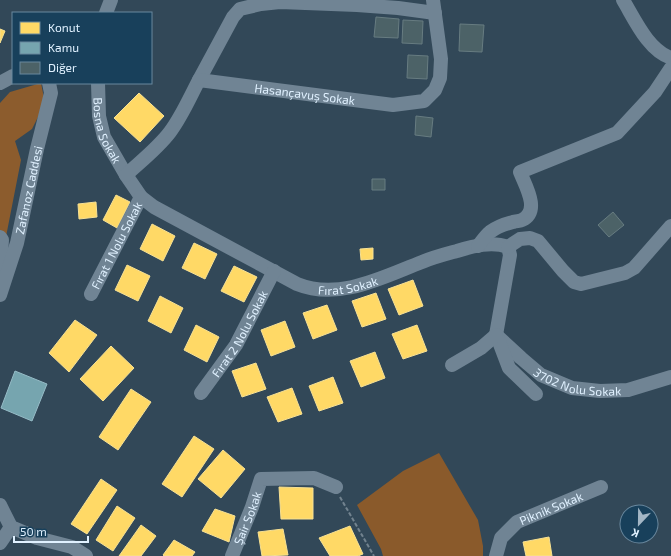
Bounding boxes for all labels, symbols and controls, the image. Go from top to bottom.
legend [12,12,152,84]
text: Konut [48,20,81,34]
text: Kamu [48,40,79,54]
text: Diğer [48,60,77,74]
street label: Hasançavuş Sokak [254,80,356,107]
street label: Bosna Sokak [91,97,125,166]
street label: Zafanoz Caddesi [12,144,45,235]
street label: Fırat 1 Nolu Sokak [88,199,144,291]
street label: Fırat Sokak [318,273,380,297]
street label: Fırat 2 Nolu Sokak [208,288,270,379]
street label: 3702 Nolu Sokak [531,365,621,398]
street label: Piknik Sokak [517,488,585,527]
street label: Şair Sokak [230,490,264,547]
north arrow [619,504,659,544]
scale bar [14,518,88,544]
text: 50 m [20,524,47,538]
text: K [629,526,641,541]

